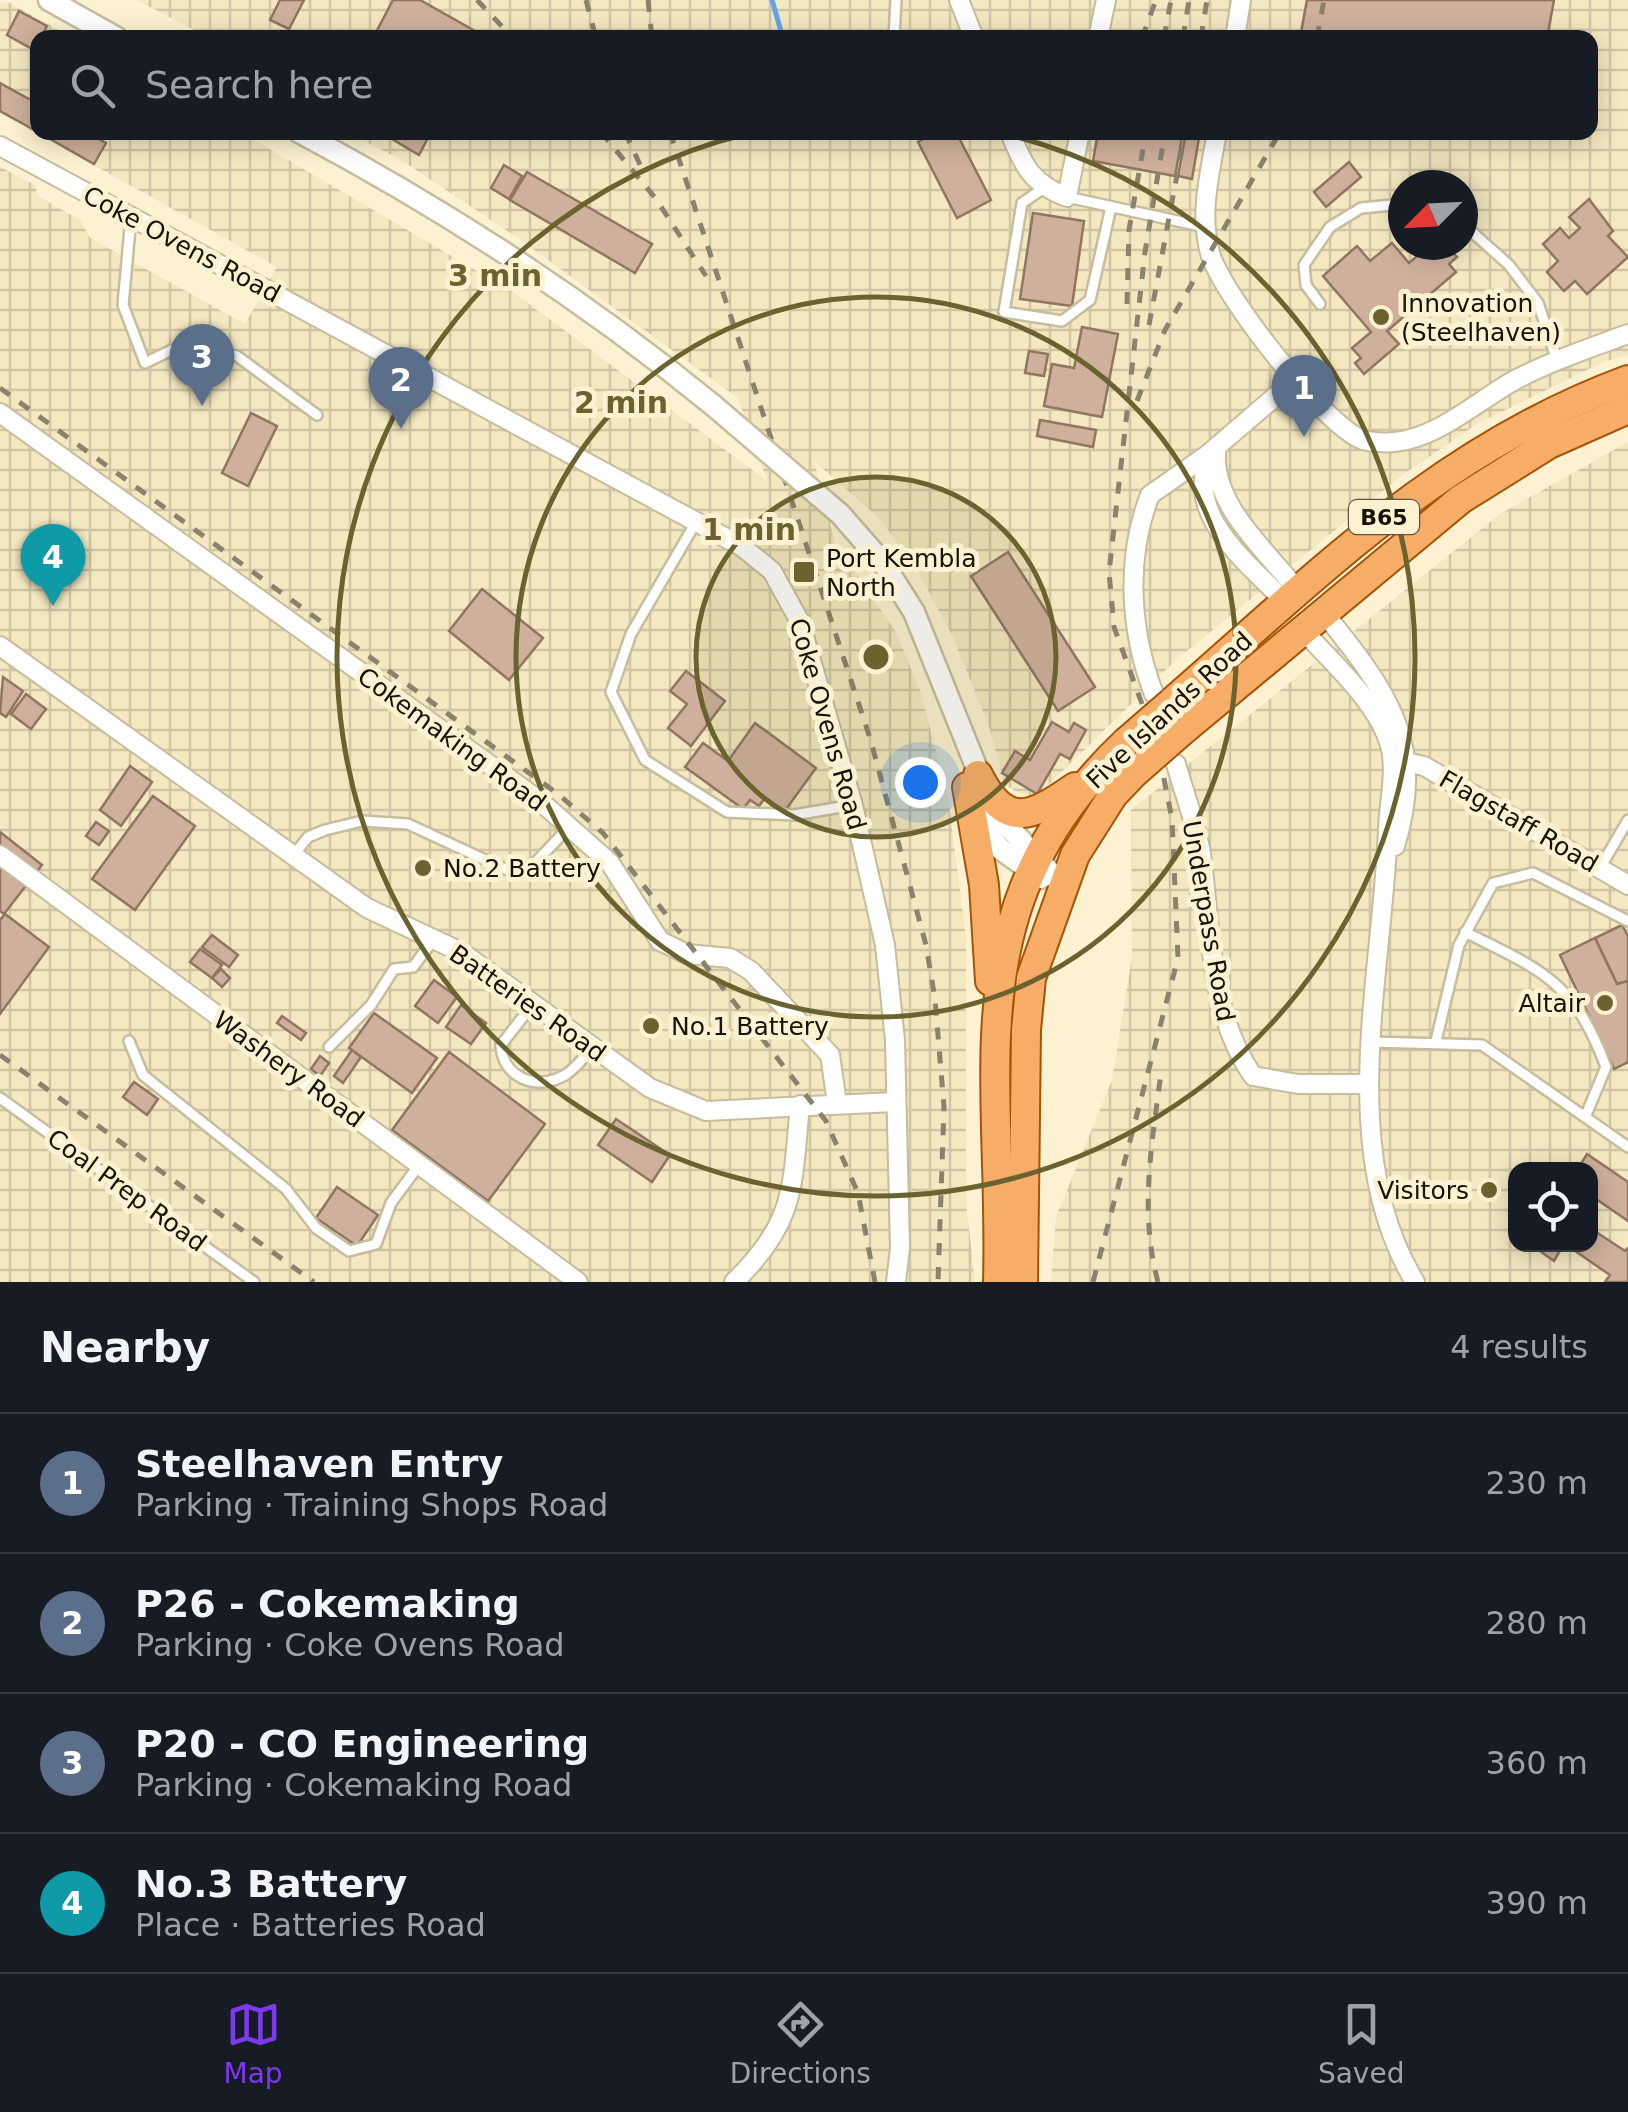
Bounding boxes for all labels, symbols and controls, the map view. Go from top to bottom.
search box [30,30,1598,140]
icon: search [65,58,120,113]
text: Search here [145,63,373,107]
north arrow [1388,170,1478,260]
street label: Coke Ovens Road [78,180,285,309]
text: 3 min [448,258,542,293]
place label: Innovation (Steelhaven) [1401,289,1561,347]
marker: Innovation (Steelhaven) [1370,306,1392,328]
pin: 3 [170,324,234,406]
pin: 2 [368,346,434,429]
pin: 1 [1272,354,1336,437]
text: 2 min [574,385,668,420]
road number: B65 [1349,500,1419,534]
text: 1 min [702,512,796,547]
pin: 4 [20,524,86,606]
place label: Port Kembla North [826,544,977,602]
marker: Port Kembla North [791,559,817,585]
street label: Coke Ovens Road [783,615,872,833]
street label: Five Islands Road [1081,626,1258,795]
centre of rings [858,639,894,675]
street label: Cokemaking Road [352,661,551,817]
your location [895,757,946,808]
street label: Flagstaff Road [1434,764,1603,879]
street label: Underpass Road [1177,818,1240,1024]
place label: No.2 Battery [443,854,601,883]
marker: No.2 Battery [412,857,434,879]
street label: Batteries Road [444,939,611,1068]
place label: Altair [1519,989,1586,1018]
marker: Altair [1594,992,1616,1014]
street label: Washery Road [208,1005,369,1134]
place label: No.1 Battery [671,1012,829,1041]
marker: No.1 Battery [640,1015,662,1037]
street label: Coal Prep Road [42,1123,212,1258]
map controls [1508,1162,1598,1252]
button: locate [1508,1162,1598,1252]
place label: Visitors [1377,1176,1469,1205]
marker: Visitors [1478,1179,1500,1201]
text: Nearby [40,1323,210,1372]
text: 4 results [1450,1328,1588,1366]
text: Steelhaven Entry [135,1442,503,1486]
text: 1 [61,1464,84,1502]
text: 230 m [1486,1464,1588,1502]
text: Parking · Training Shops Road [135,1486,608,1524]
text: P26 - Cokemaking [135,1582,520,1626]
text: 2 [61,1604,84,1642]
text: 280 m [1486,1604,1588,1642]
text: Parking · Coke Ovens Road [135,1626,565,1664]
text: P20 - CO Engineering [135,1722,589,1766]
text: 3 [61,1744,84,1782]
text: 360 m [1486,1744,1588,1782]
text: Parking · Cokemaking Road [135,1766,572,1804]
text: No.3 Battery [135,1862,407,1906]
text: 4 [61,1884,84,1922]
text: 390 m [1486,1884,1588,1922]
text: Place · Batteries Road [135,1906,486,1944]
tab: Map [224,1997,283,2090]
tab: Directions [730,1997,871,2090]
tab: Saved [1318,1997,1404,2090]

